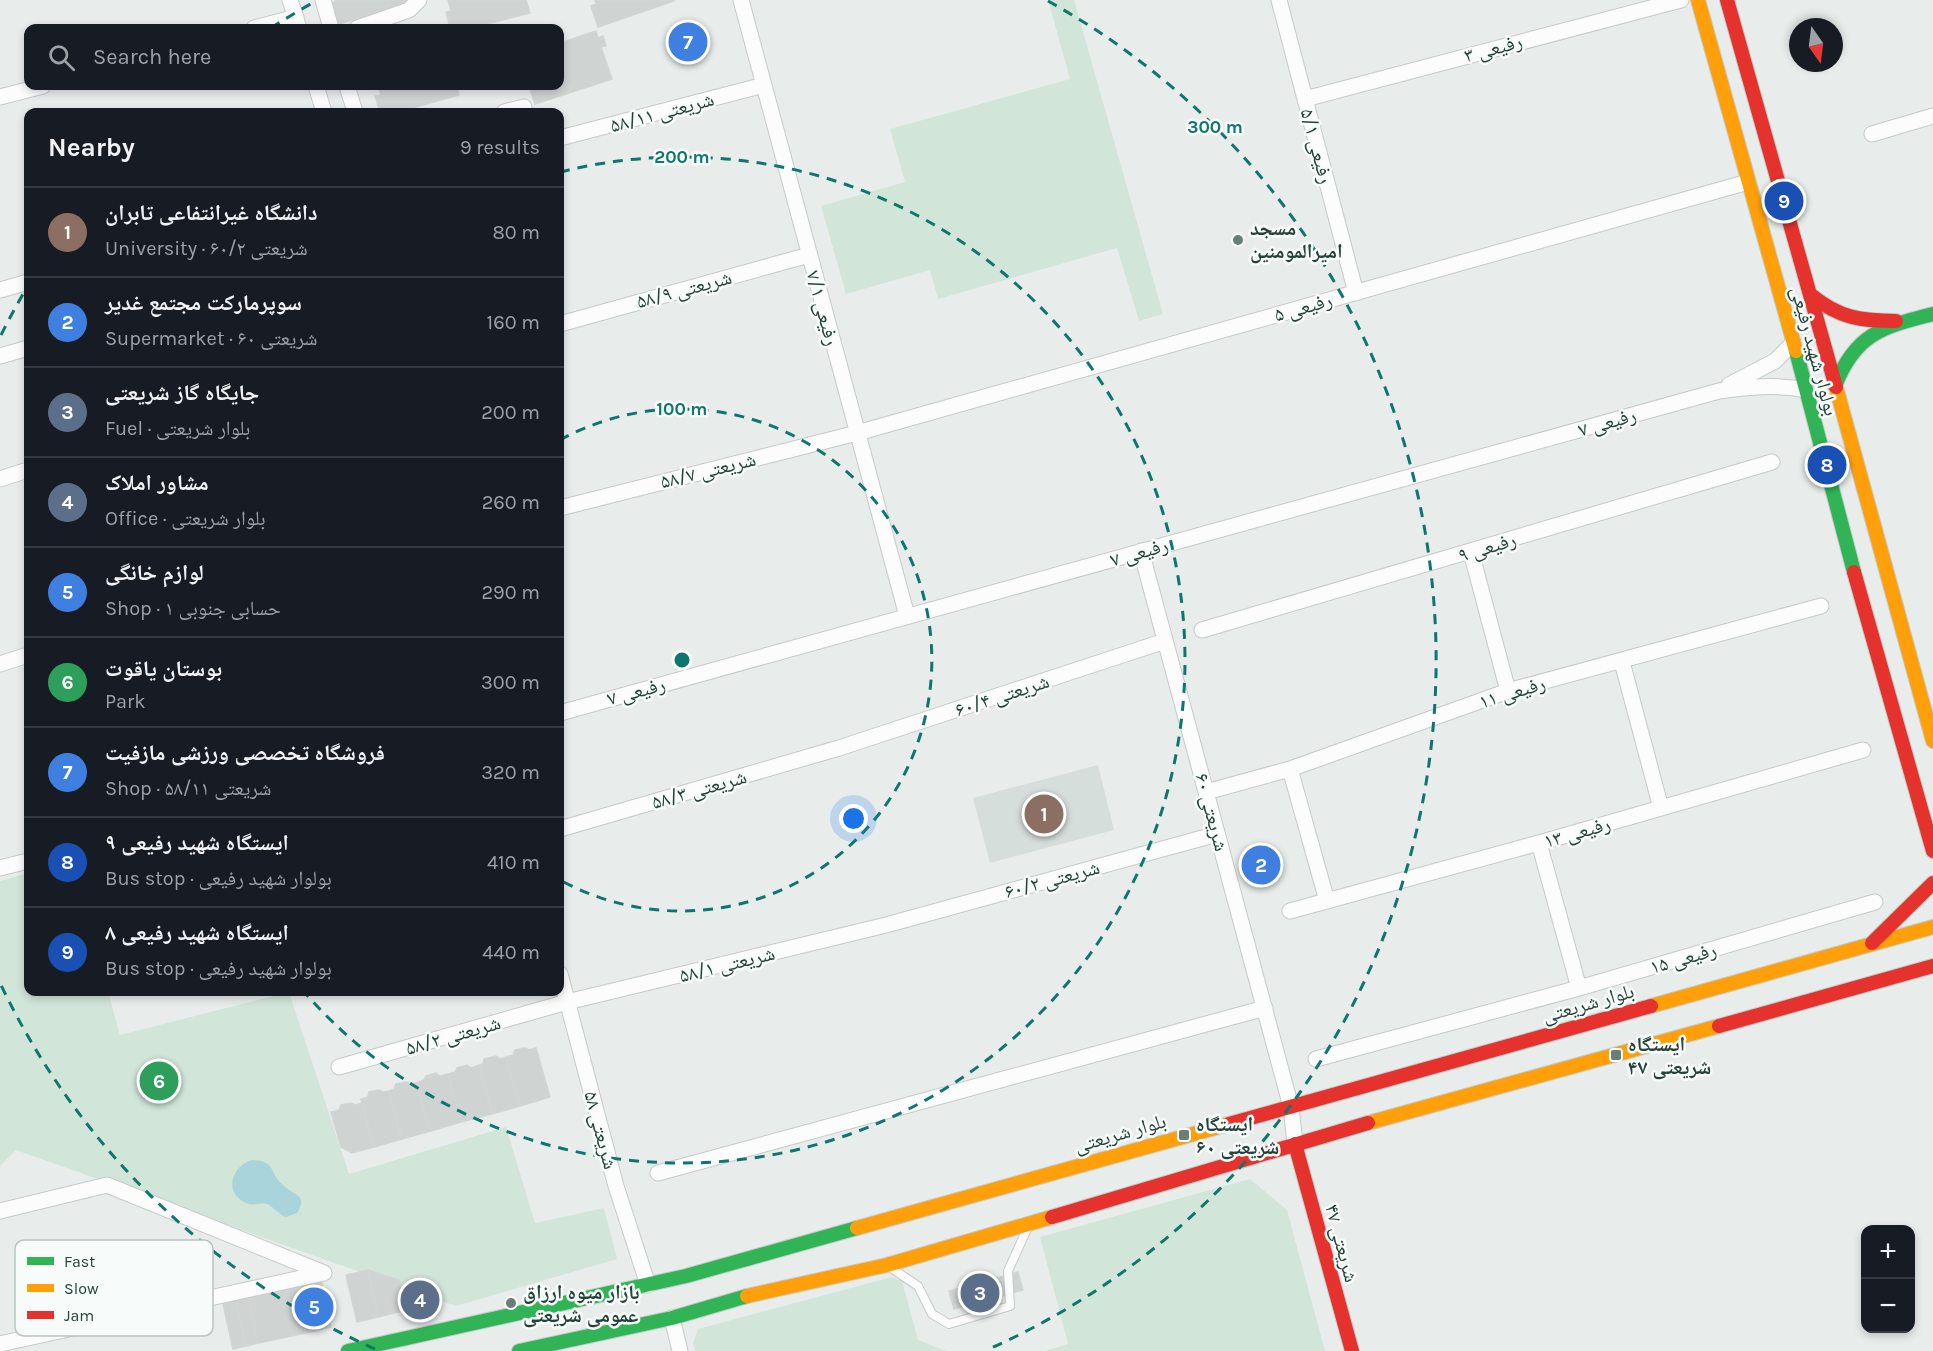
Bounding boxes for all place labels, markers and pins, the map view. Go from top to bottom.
pin: 7 [668,20,708,64]
pin: 9 [1764,178,1804,224]
place label: مسجد امیرالمومنین [1250,217,1343,264]
marker: مسجد امیرالمومنین [1231,233,1245,247]
pin: 8 [1808,442,1846,488]
centre of rings [672,650,692,670]
pin: 1 [1024,792,1064,836]
pin: 2 [1242,842,1280,888]
place label: ایستگاه شریعتی ۴۷ [1628,1033,1711,1080]
marker: ایستگاه شریعتی ۴۷ [1609,1048,1623,1062]
pin: 6 [140,1058,178,1104]
place label: ایستگاه شریعتی ۶۰ [1196,1113,1279,1160]
marker: ایستگاه شریعتی ۶۰ [1177,1128,1191,1142]
pin: 3 [960,1270,1000,1316]
pin: 4 [400,1278,440,1322]
place label: بازار میوه ارزاق عمومی شریعتی [523,1281,640,1328]
pin: 5 [294,1284,334,1330]
marker: بازار میوه ارزاق عمومی شریعتی [504,1296,518,1310]

